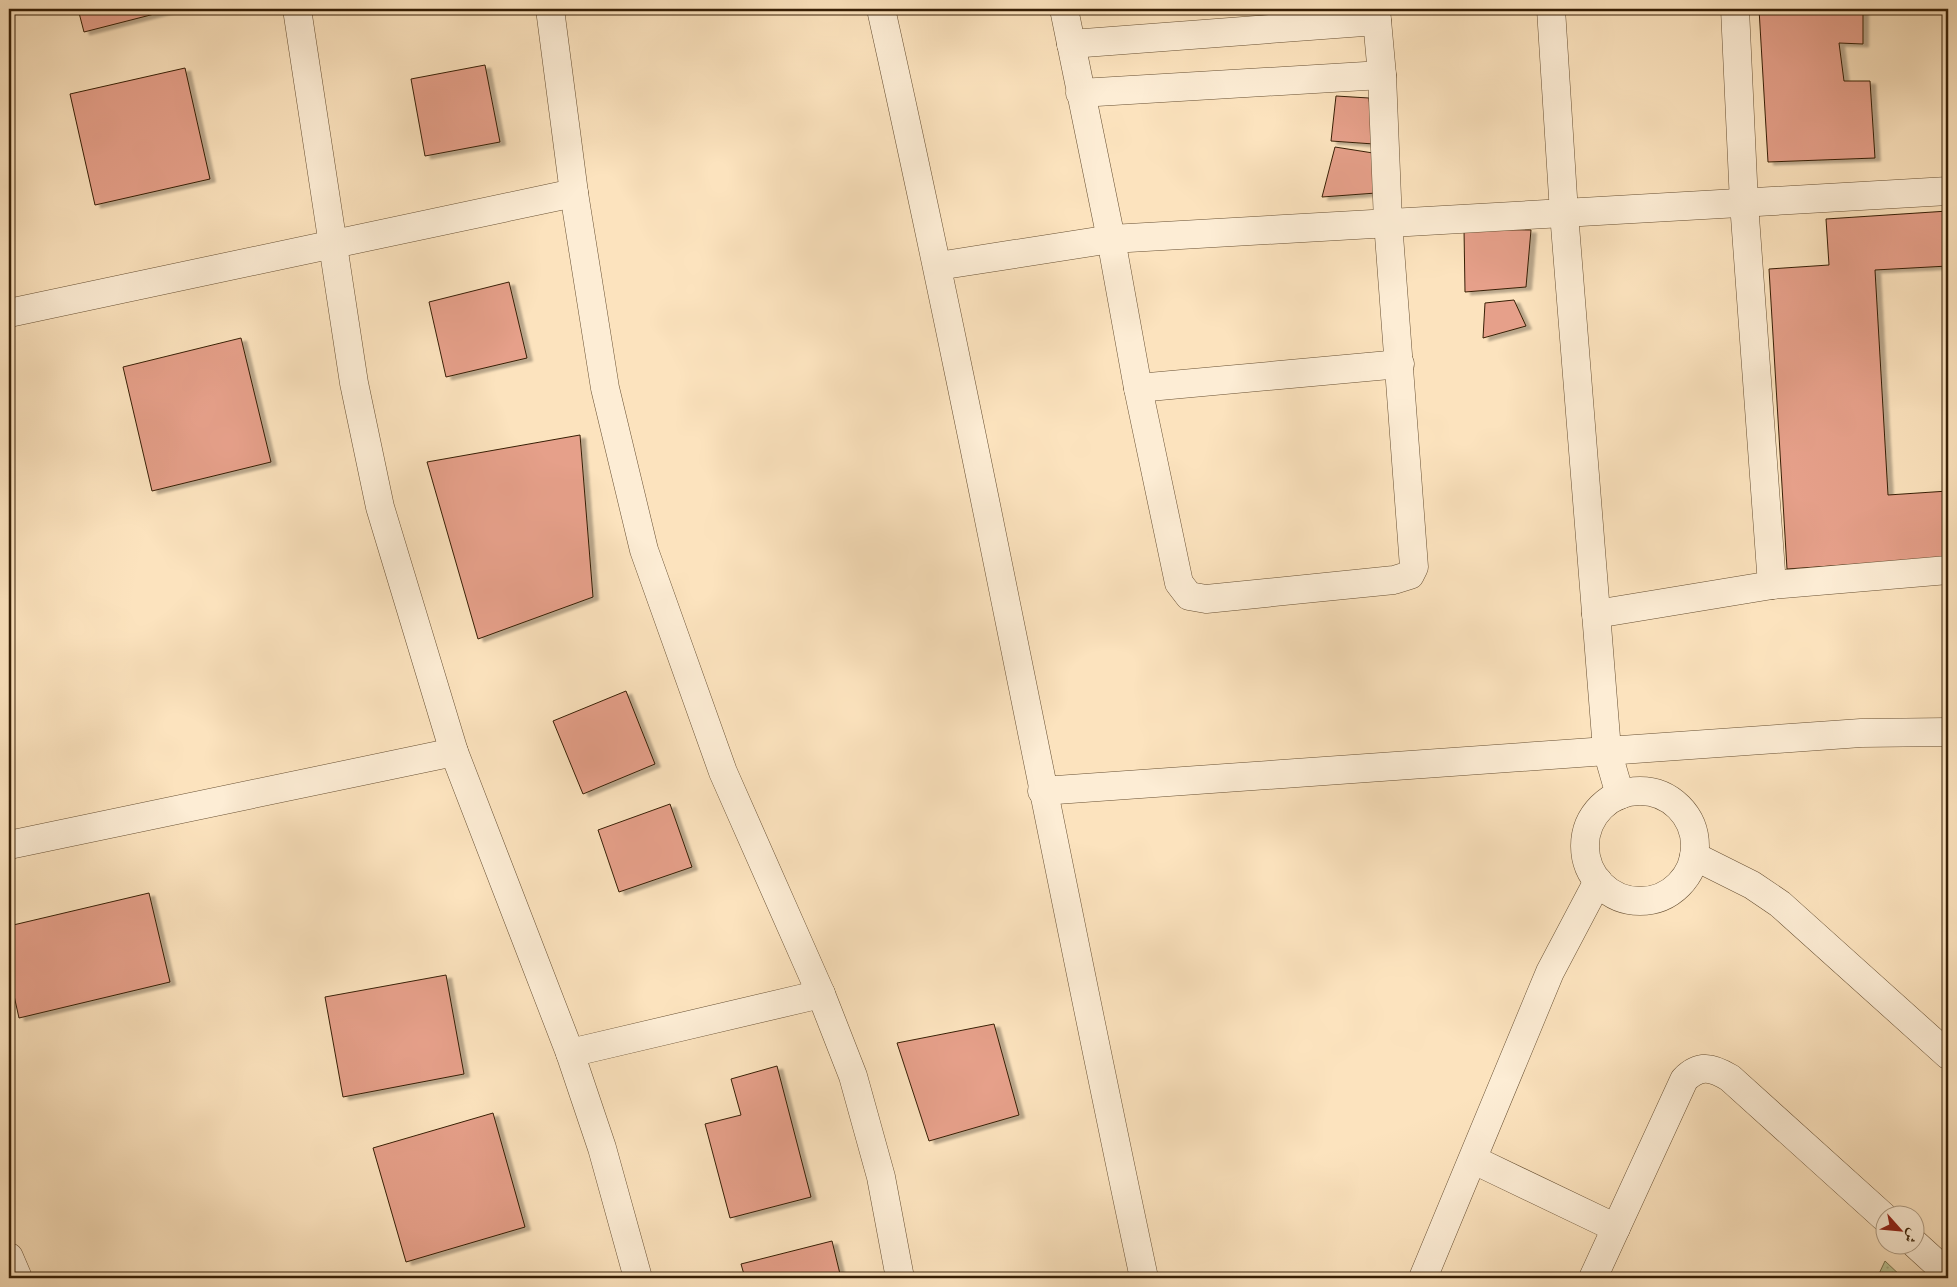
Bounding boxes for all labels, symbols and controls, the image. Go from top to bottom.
north arrow [1874,1204,1924,1254]
text: ش [1901,1226,1920,1245]

